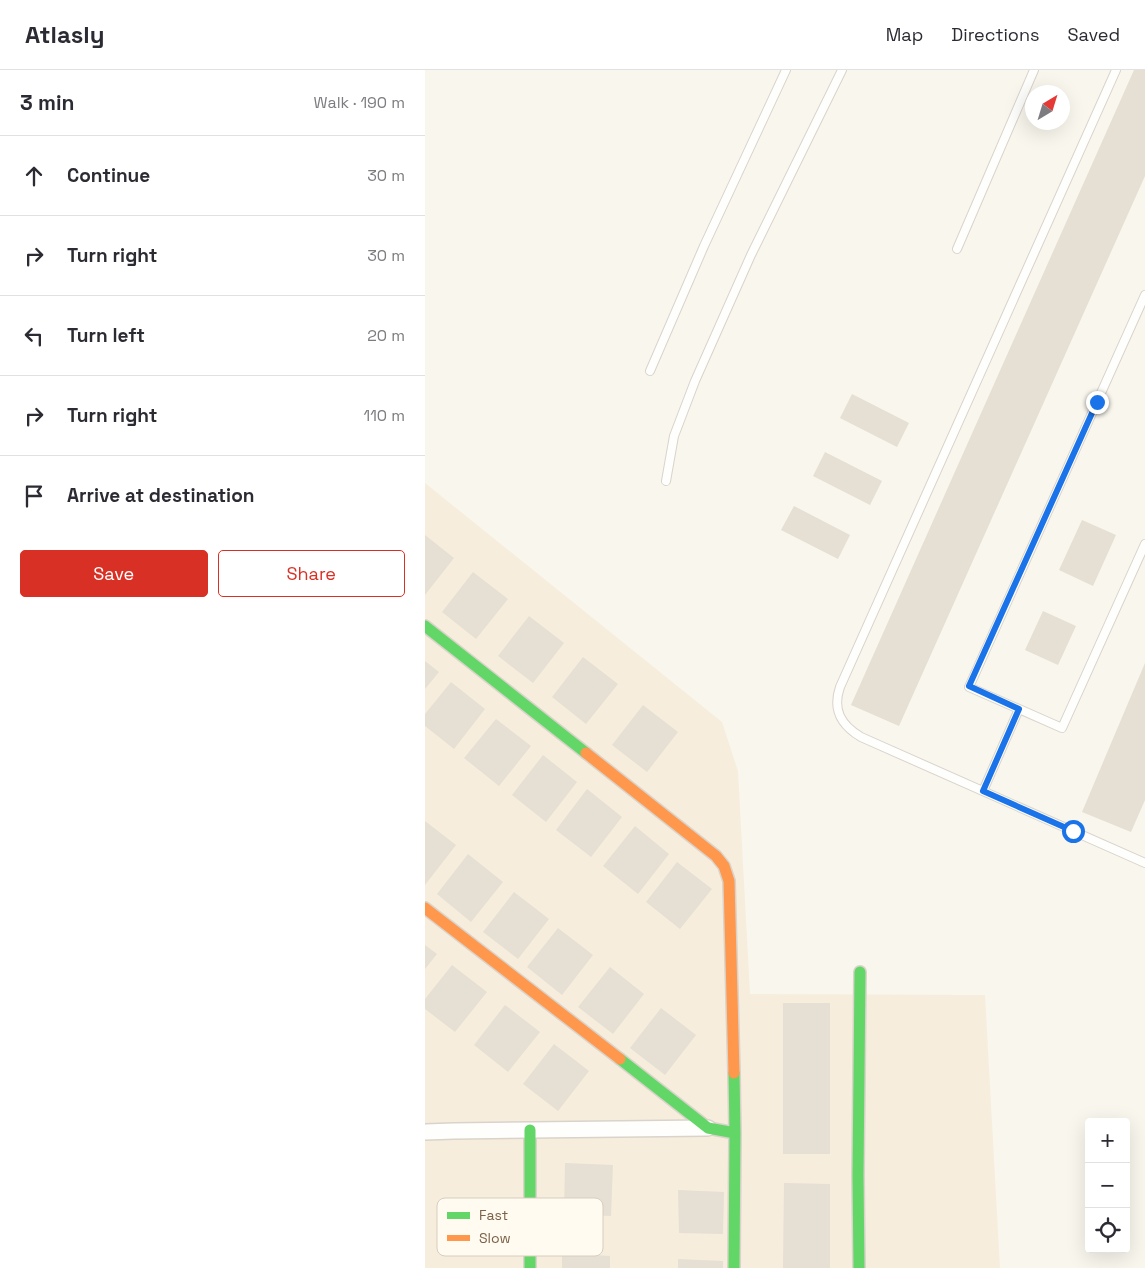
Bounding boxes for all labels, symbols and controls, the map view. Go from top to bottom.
text: Atlasly [25,19,104,50]
text: Map [886,23,923,46]
text: Directions [951,23,1040,46]
text: Saved [1068,23,1120,46]
north arrow [1025,85,1070,130]
text: 3 min [20,89,75,116]
text: Walk · 190 m [314,92,405,113]
icon: ahead [20,162,48,190]
text: Continue [67,163,150,188]
text: 30 m [367,165,405,186]
icon: right [20,242,48,270]
text: Turn right [67,243,157,268]
text: 30 m [367,245,405,266]
icon: left [20,322,48,350]
text: Turn left [67,323,145,348]
text: 20 m [367,325,405,346]
route end [1086,391,1109,414]
icon: right [20,402,48,430]
text: Turn right [67,403,157,428]
text: 110 m [363,405,405,426]
icon: arrive [20,482,48,510]
text: Arrive at destination [67,483,255,508]
button: Save [20,550,208,597]
button: Share [218,550,405,597]
route start [1062,820,1085,843]
map controls [1085,1118,1130,1253]
button: + [1085,1118,1130,1163]
button: − [1085,1163,1130,1208]
legend [437,1198,603,1256]
text: Fast [479,1206,508,1224]
button: locate [1085,1208,1130,1253]
text: Slow [479,1229,511,1247]

